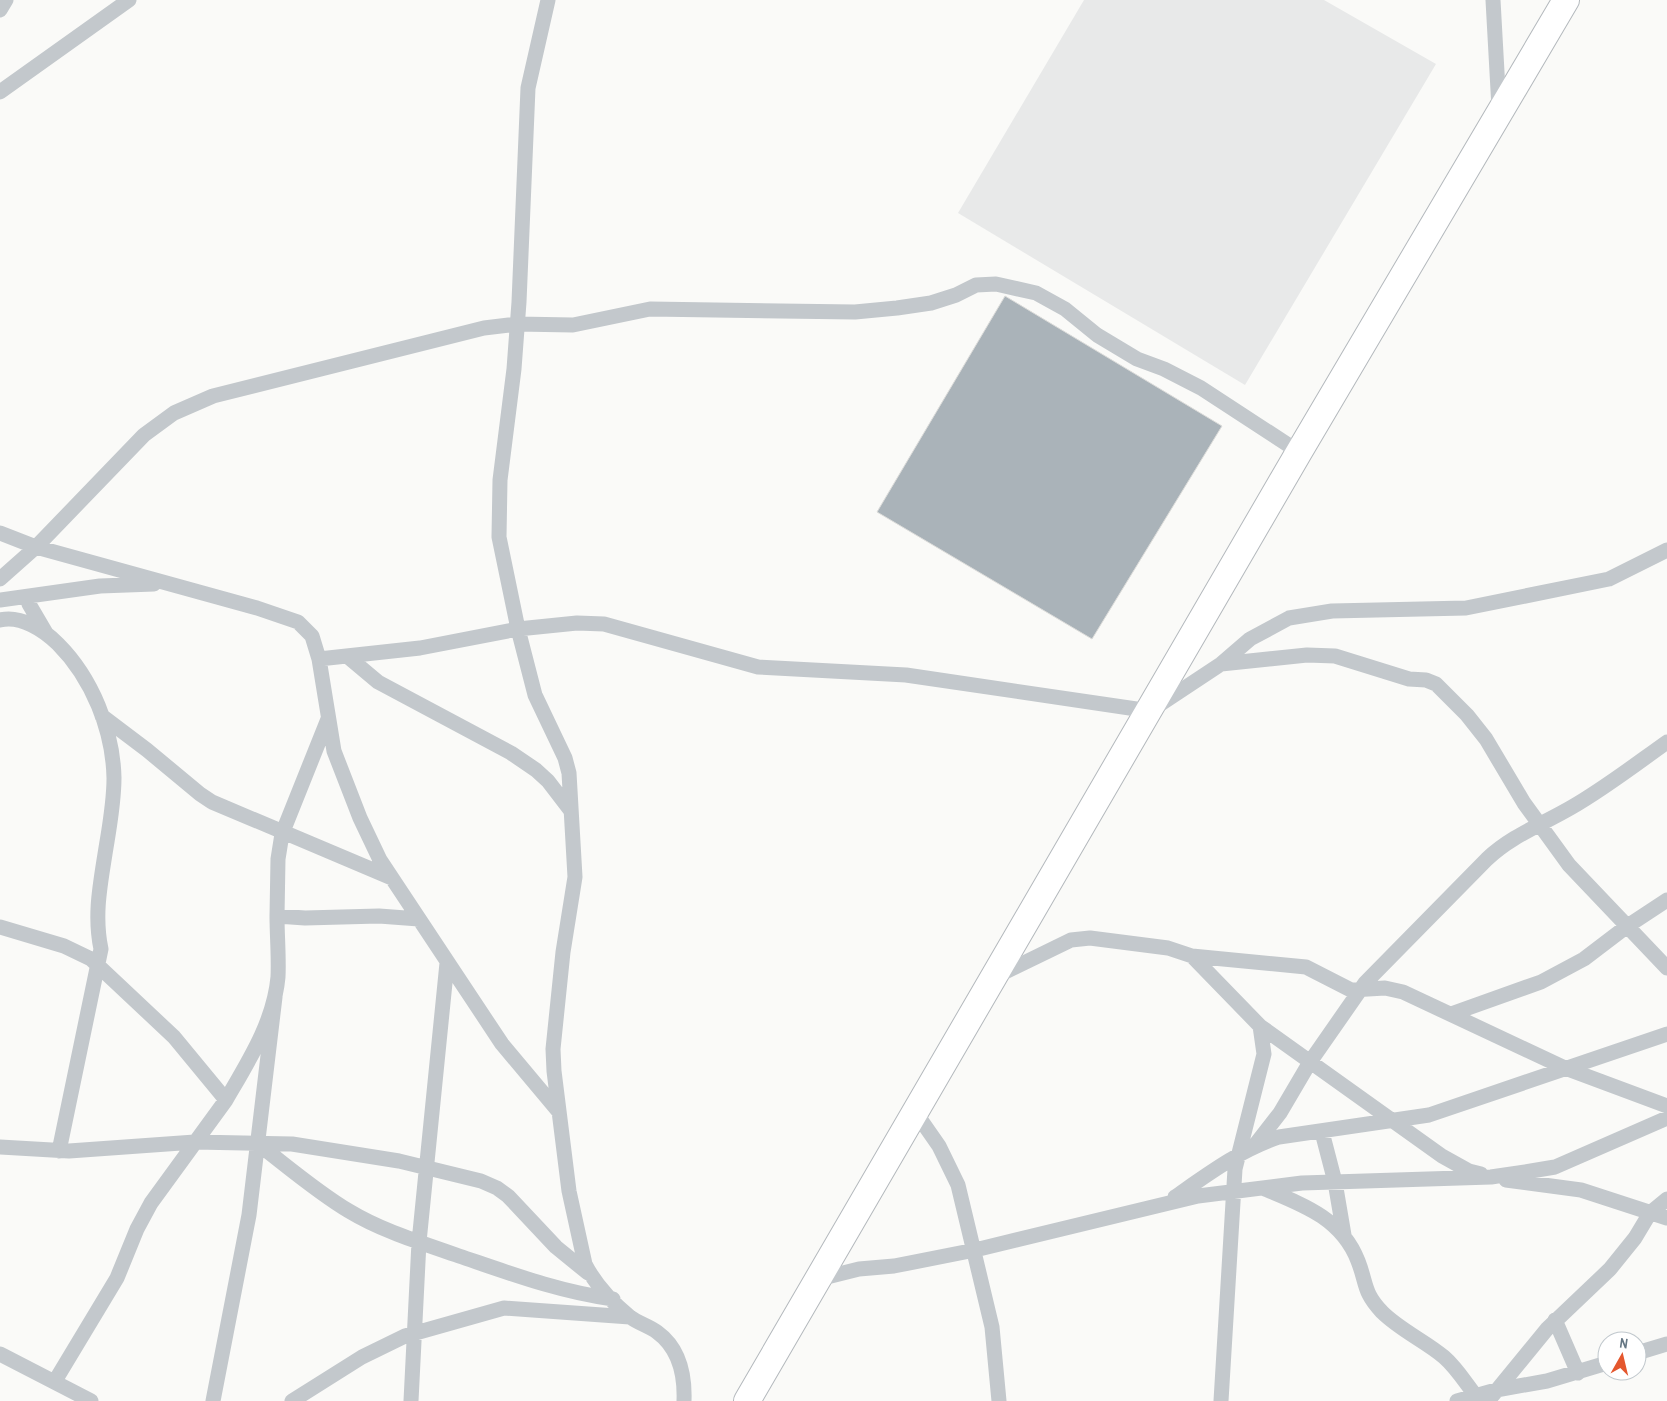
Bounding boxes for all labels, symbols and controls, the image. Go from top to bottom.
north arrow [1597,1331,1647,1381]
text: N [1618,1334,1629,1353]

